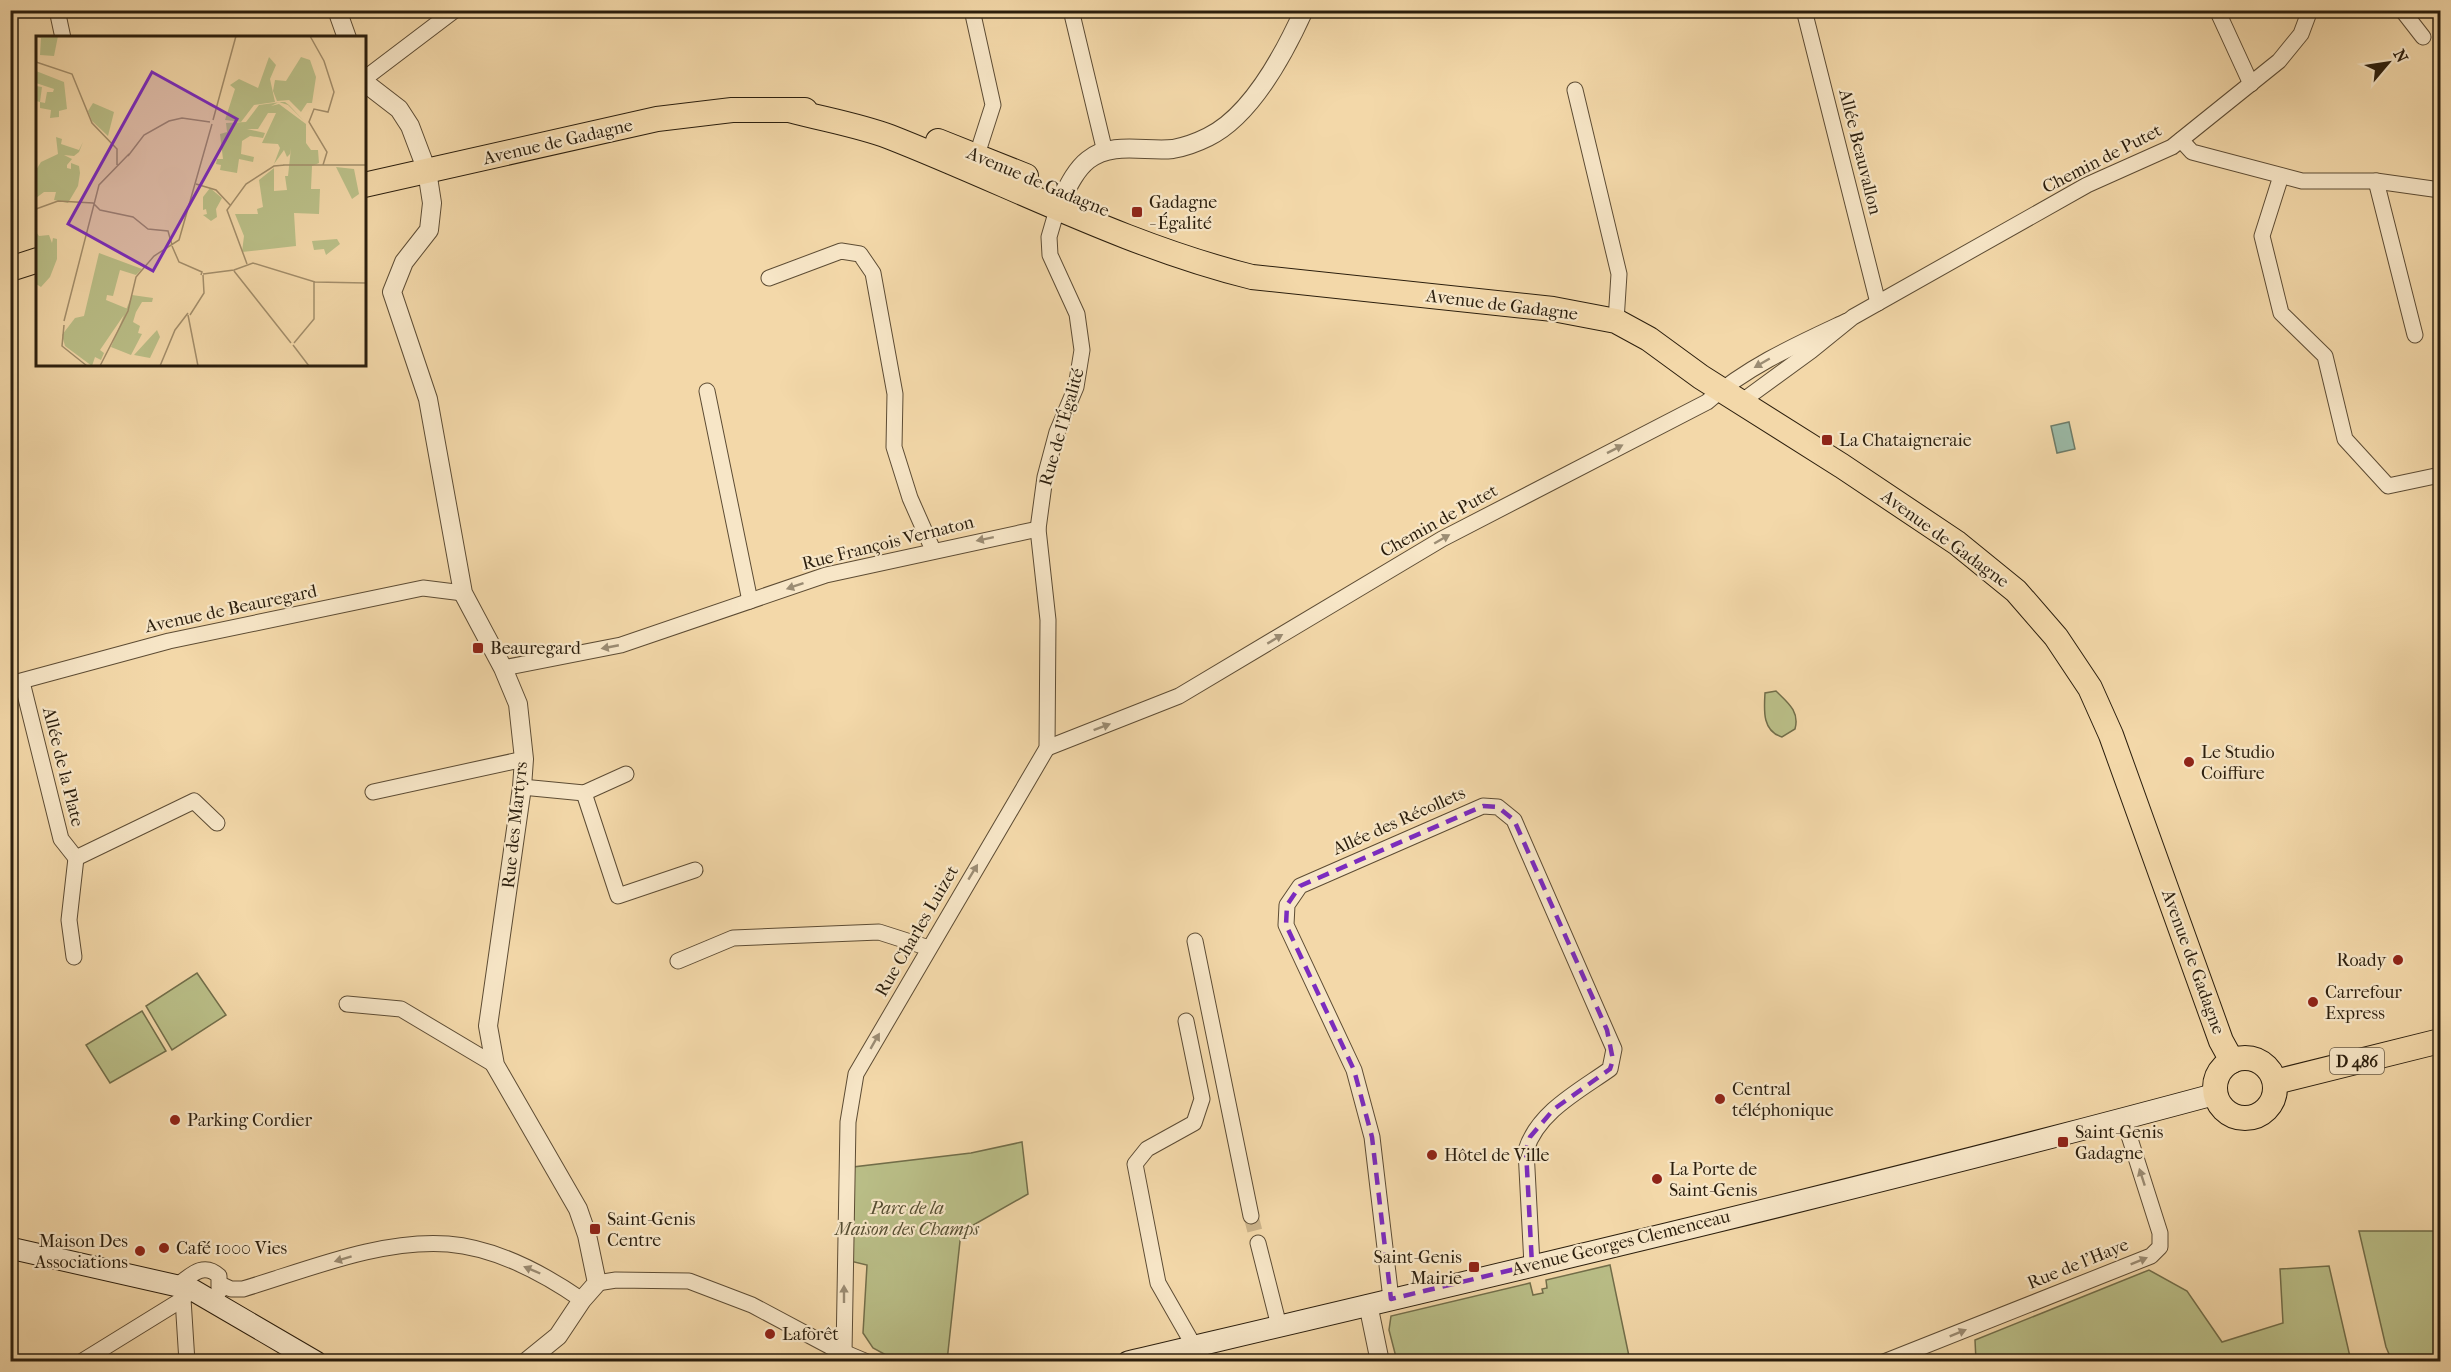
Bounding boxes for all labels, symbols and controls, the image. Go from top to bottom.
north arrow [2358,33,2418,93]
inset map [36,36,366,366]
text: N [2389,46,2412,67]
street label: Allée Beauvallon [1834,86,1886,217]
street label: Avenue de Gadagne [480,115,635,170]
street label: Chemin de Putet [2039,120,2166,198]
street label: Avenue de Gadagne [963,142,1112,222]
place label: Gadagne - Égalité [1149,192,1217,234]
marker: Gadagne - Égalité [1130,205,1144,219]
street label: Avenue de Gadagne [1424,285,1579,325]
one-way arrow [1753,358,1770,368]
street label: Rue de l'Égalité [1034,365,1089,488]
place label: La Chataigneraie [1839,430,1972,451]
marker: La Chataigneraie [1820,433,1834,447]
one-way arrow [1607,444,1624,454]
street label: Chemin de Putet [1377,480,1502,562]
street label: Avenue de Gadagne [1876,485,2013,592]
street label: Rue François Vernaton [800,511,977,575]
one-way arrow [1434,534,1451,544]
one-way arrow [975,535,994,544]
street label: Avenue de Beauregard [142,580,319,638]
one-way arrow [786,582,804,591]
one-way arrow [1267,634,1284,644]
place label: Beauregard [490,638,581,659]
marker: Beauregard [471,641,485,655]
one-way arrow [600,643,619,652]
street label: Allée de la Plate [38,704,88,829]
one-way arrow [1093,722,1111,732]
place label: Le Studio Coiffure [2201,742,2275,784]
marker: Le Studio Coiffure [2182,755,2196,769]
street label: Rue des Martyrs [498,760,532,890]
street label: Allée des Récollets [1329,782,1469,860]
street label: Rue Charles Luizet [871,861,963,1000]
one-way arrow [968,864,979,880]
street label: Avenue de Gadagne [2157,886,2229,1037]
place label: Roady [2337,950,2387,971]
marker: Roady [2391,953,2405,967]
place label: Carrefour Express [2325,982,2402,1024]
marker: Carrefour Express [2306,995,2320,1009]
one-way arrow [870,1032,880,1049]
road number: D 486 [2330,1048,2384,1074]
place label: Central téléphonique [1732,1079,1834,1121]
marker: Central téléphonique [1713,1092,1727,1106]
place label: Parking Cordier [187,1110,312,1131]
marker: Parking Cordier [168,1113,182,1127]
place label: Saint-Genis Gadagne [2075,1122,2164,1164]
marker: Saint-Genis Gadagne [2056,1135,2070,1149]
place label: Hôtel de Ville [1444,1145,1550,1166]
marker: Hôtel de Ville [1425,1148,1439,1162]
place label: La Porte de Saint-Genis [1669,1159,1758,1201]
one-way arrow [2137,1168,2146,1186]
marker: La Porte de Saint-Genis [1650,1172,1664,1186]
park label: Parc de la Maison des Champs [833,1198,979,1240]
street label: Avenue Georges Clemenceau [1509,1206,1732,1281]
place label: Saint-Genis Centre [607,1209,696,1251]
marker: Saint-Genis Centre [588,1222,602,1236]
place label: Maison Des Associations [34,1231,128,1273]
street label: Rue de l'Haye [2024,1234,2132,1294]
place label: Café 1000 Vies [176,1238,288,1259]
marker: Café 1000 Vies [157,1241,171,1255]
marker: Maison Des Associations [133,1244,147,1258]
place label: Saint-Genis Mairie [1374,1247,1462,1289]
one-way arrow [334,1255,352,1264]
one-way arrow [2131,1255,2149,1265]
marker: Saint-Genis Mairie [1467,1260,1481,1274]
one-way arrow [523,1265,541,1274]
one-way arrow [839,1285,849,1304]
place label: Laforêt [782,1324,839,1345]
marker: Laforêt [763,1327,777,1341]
one-way arrow [1950,1328,1968,1338]

